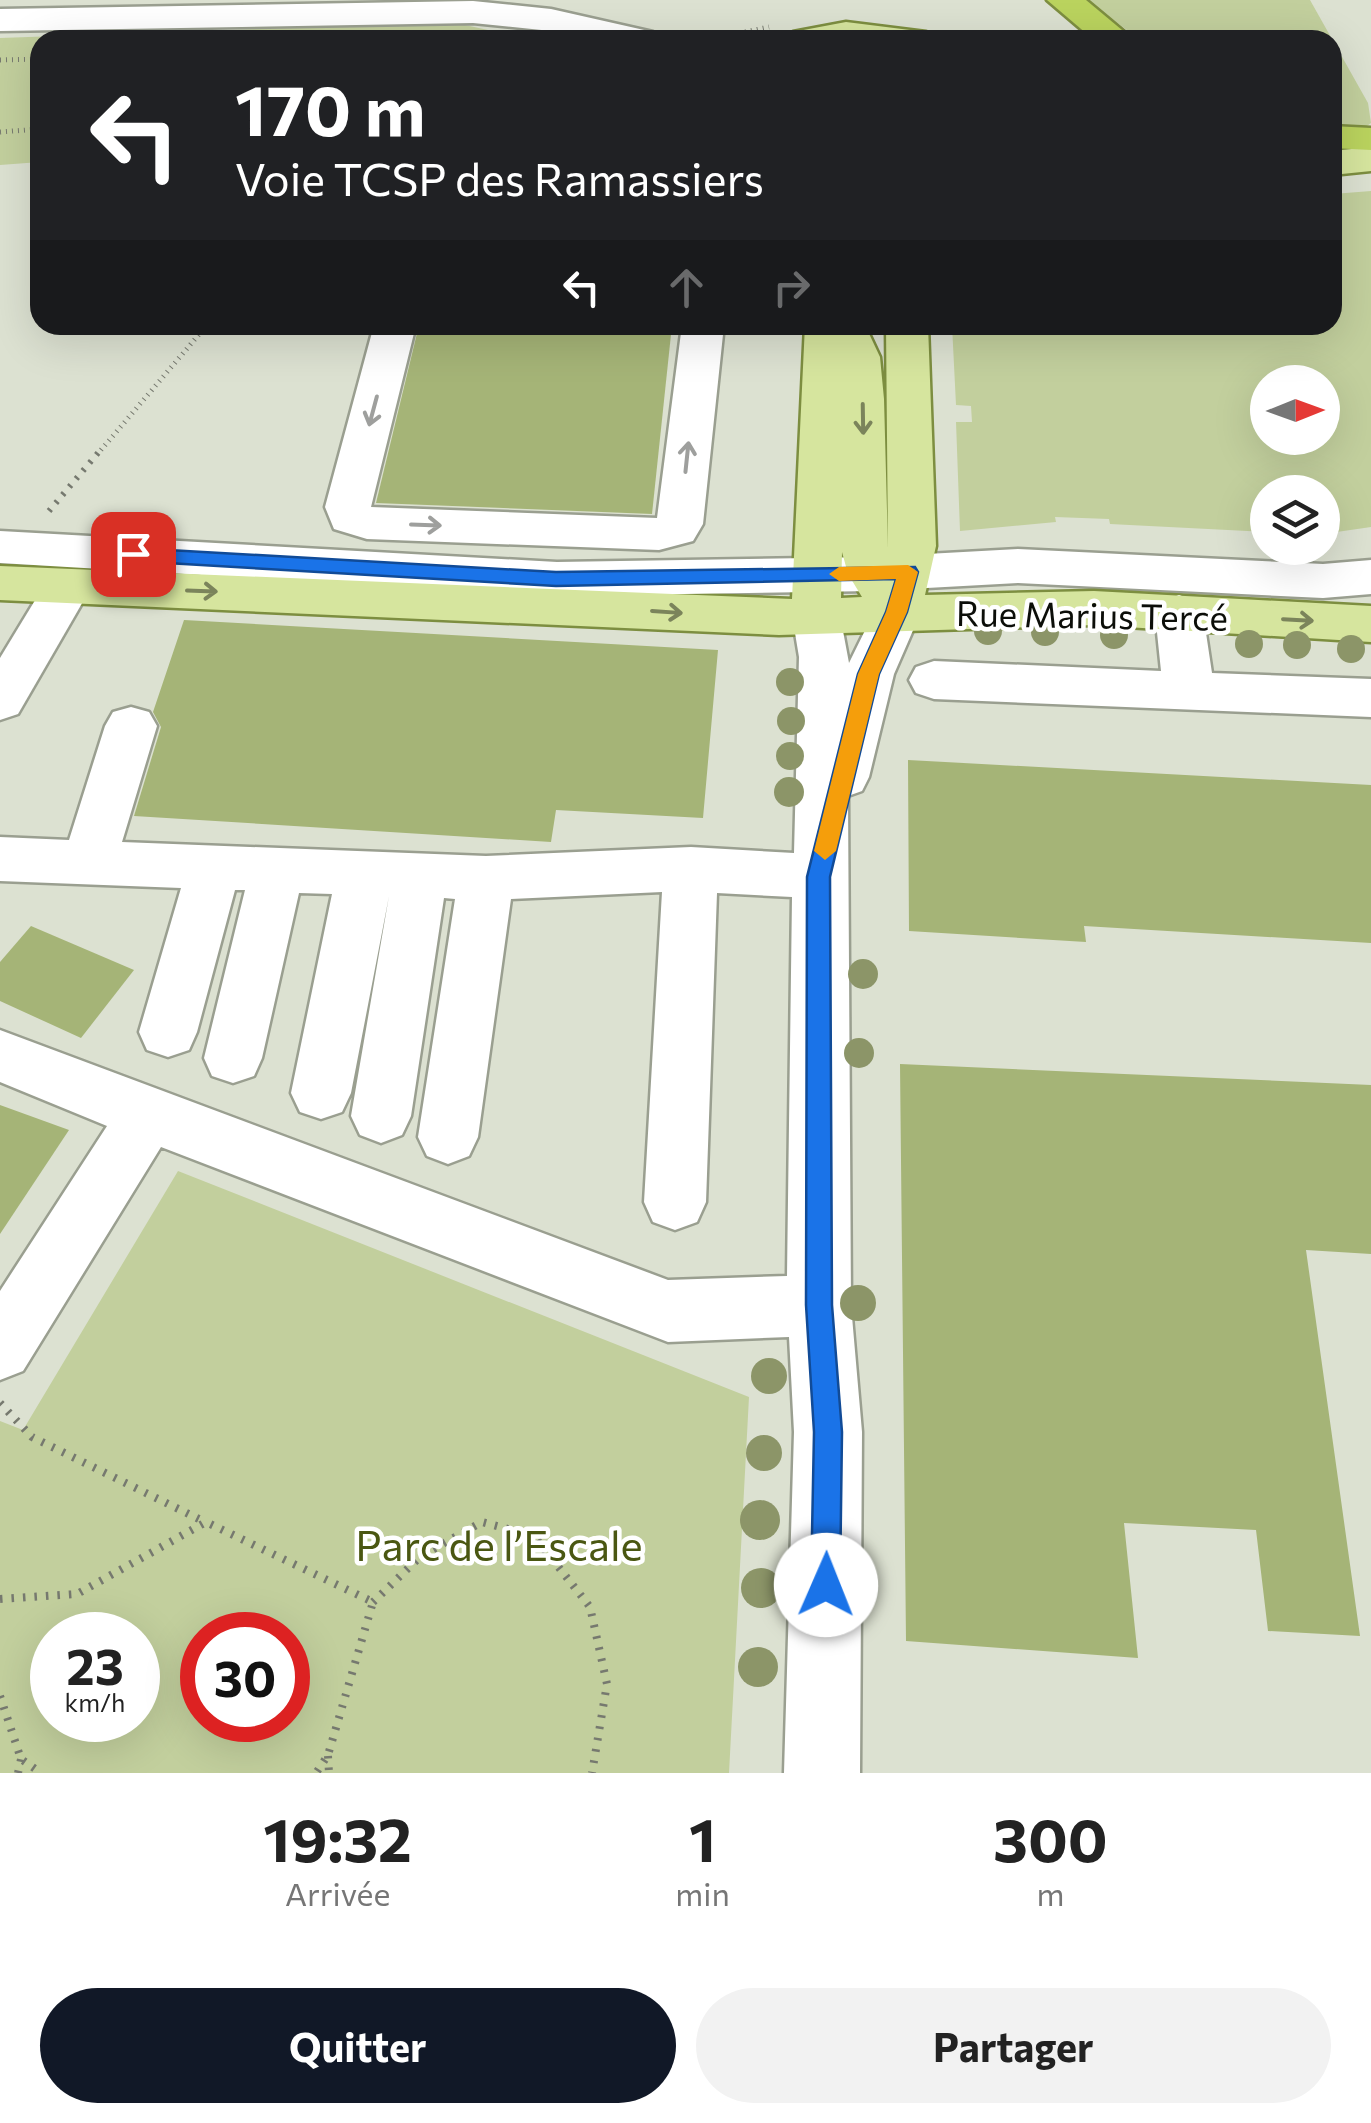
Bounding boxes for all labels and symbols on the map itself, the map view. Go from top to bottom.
north arrow [1250,365,1340,455]
one-way arrow [362,395,381,427]
one-way arrow [853,403,872,435]
one-way arrow [678,442,697,474]
pin [91,512,176,597]
one-way arrow [409,516,441,535]
one-way arrow [186,582,218,601]
street label: Rue Marius Tercé [956,590,1228,638]
one-way arrow [650,603,682,622]
one-way arrow [1281,611,1313,630]
park label: Parc de l’Escale [355,1518,643,1570]
position arrow [774,1533,878,1637]
speed limit sign: 30 [180,1612,310,1742]

